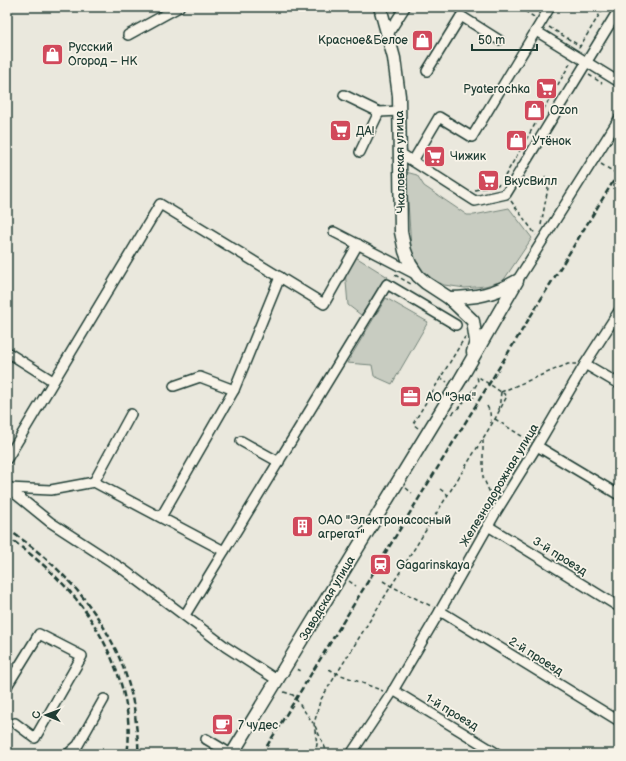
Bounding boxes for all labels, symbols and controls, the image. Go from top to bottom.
scale bar [472,26,537,52]
shop icon: Красное&Белое [410,27,436,53]
place label: Красное&Белое [318,33,408,48]
text: 50 m [478,33,505,48]
place label: Русский Огород – НК [68,40,138,69]
shop icon: Русский Огород – НК [39,41,65,67]
supermarket icon: Pyaterochka [533,76,559,102]
place label: Pyaterochka [463,82,530,97]
shop icon: Ozon [521,97,547,123]
place label: Ozon [550,103,578,118]
street label: Чкаловская улица [392,110,409,214]
supermarket icon: ДА! [327,118,353,144]
place label: ДА! [356,124,374,139]
shop icon: Утёнок [503,128,529,154]
place label: Утёнок [532,134,572,149]
supermarket icon: Чижик [422,143,448,169]
place label: Чижик [450,149,487,164]
supermarket icon: ВкусВилл [475,168,501,194]
place label: ВкусВилл [504,174,558,189]
office icon: АО "Эна" [398,384,424,410]
place label: АО "Эна" [425,390,476,405]
street label: Железнодорожная улица [457,421,542,550]
place label: ОАО "Электронасосный агрегат" [318,513,451,542]
building icon: ОАО "Электронасосный агрегат" [290,514,316,540]
street label: 3-й проезд [530,534,590,579]
station icon: Gagarinskaya [367,552,393,578]
street label: Заводская улица [296,553,359,643]
place label: Gagarinskaya [396,558,470,573]
street label: 2-й проезд [506,634,566,679]
street label: 1-й проезд [423,691,481,734]
north arrow [26,695,66,735]
text: С [30,711,43,719]
cafe icon: 7 чудес [209,712,235,738]
place label: 7 чудес [238,718,278,733]

